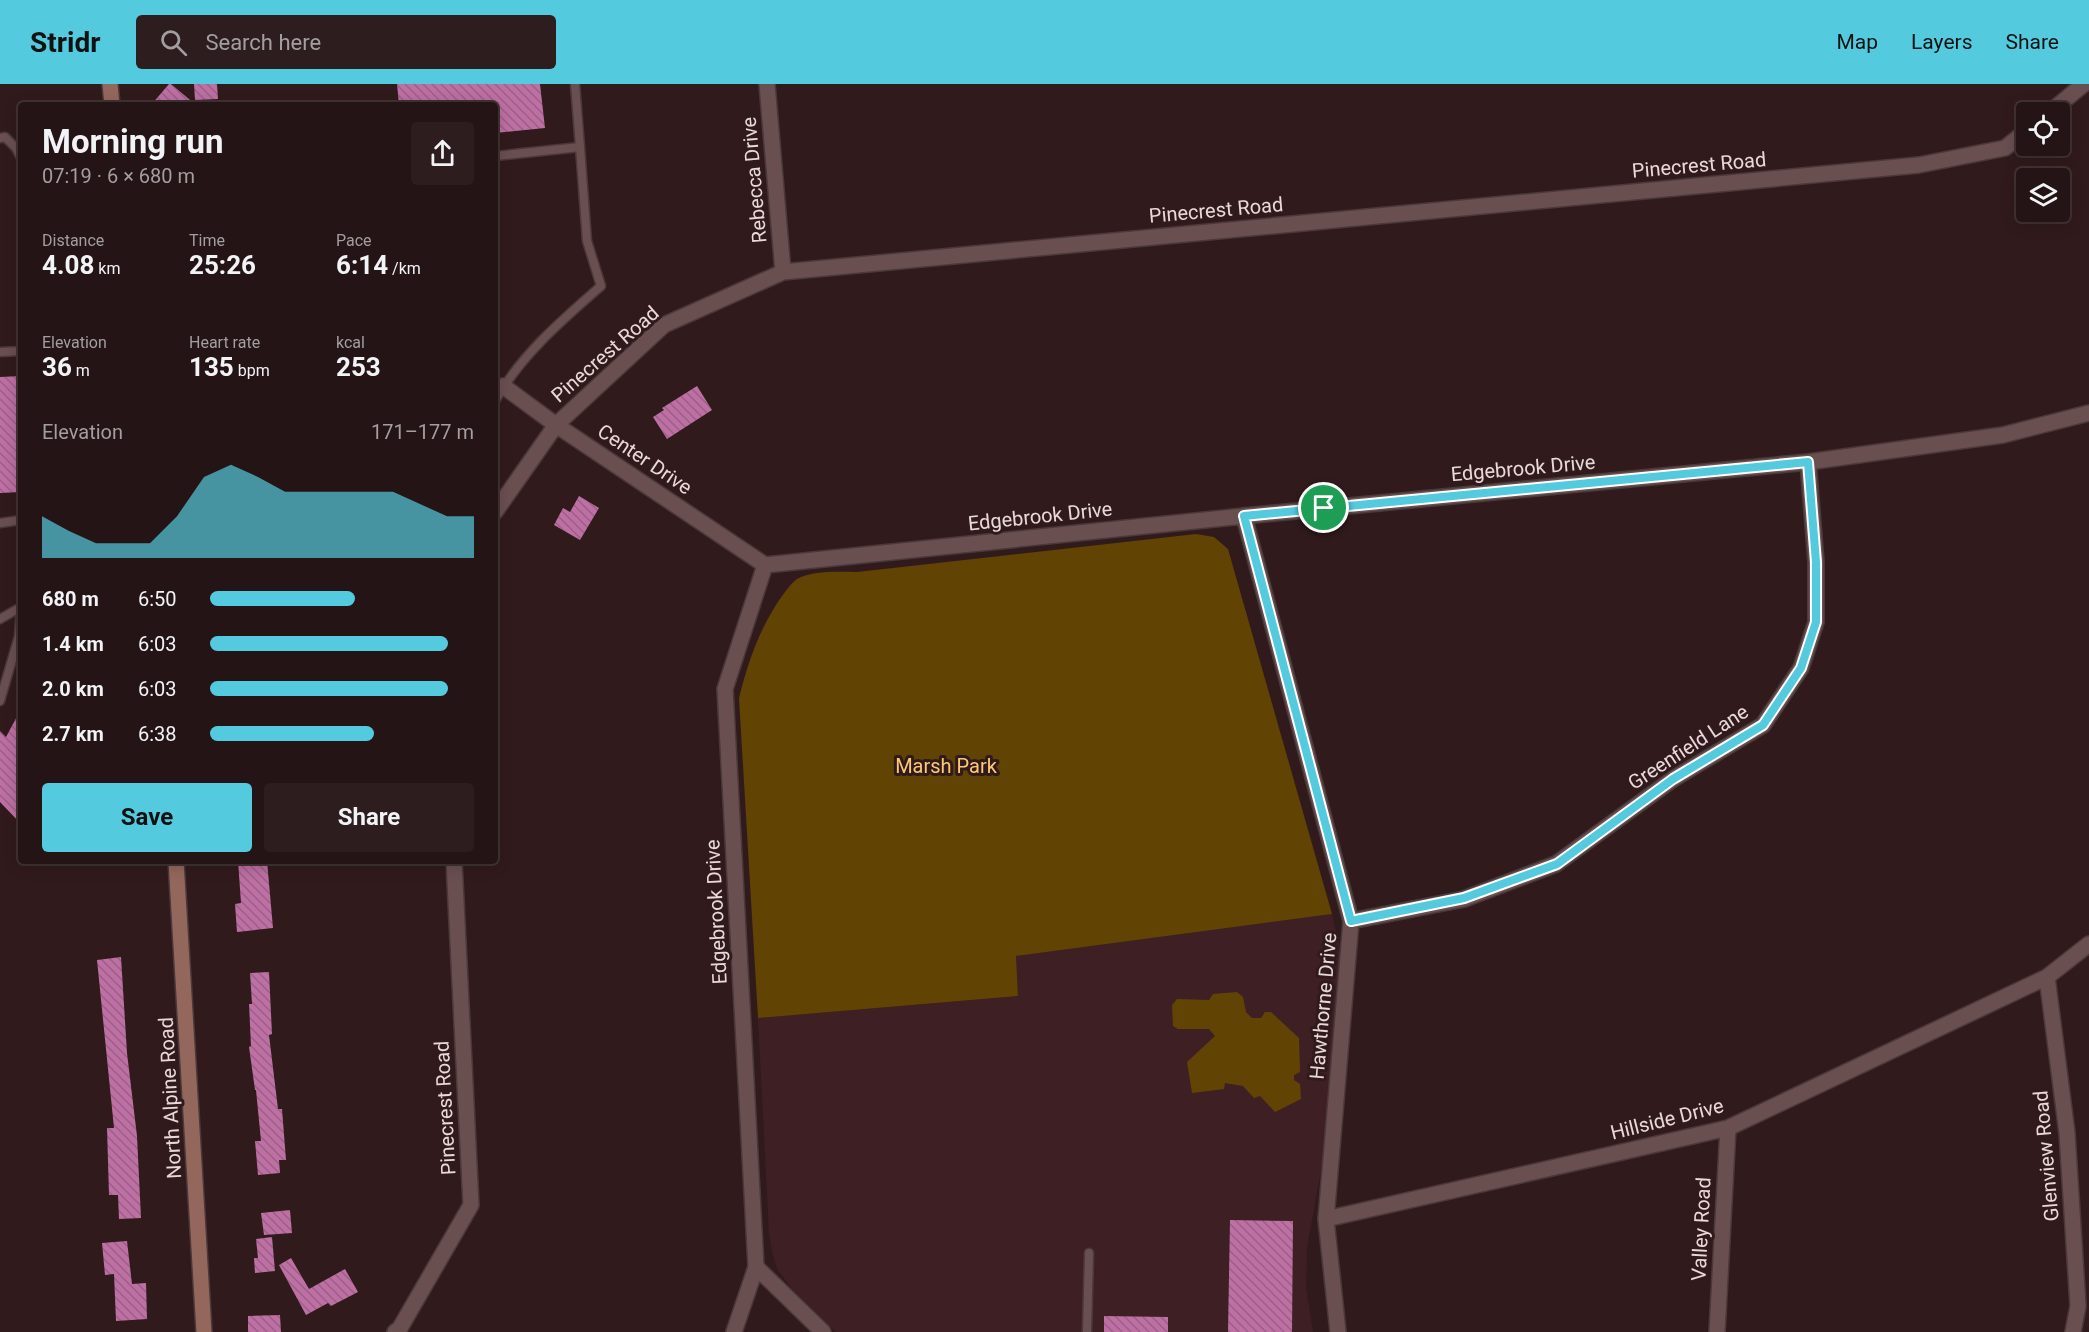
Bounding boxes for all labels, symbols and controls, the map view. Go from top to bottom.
search box [136,15,556,69]
text: Stridr [30,26,100,59]
icon: search [157,26,190,59]
text: Search here [205,30,321,55]
text: Map [1836,30,1878,54]
text: Layers [1911,30,1972,54]
text: Share [2005,30,2059,54]
map controls [2016,102,2070,222]
button: locate [2016,102,2070,156]
street label: Rebecca Drive [737,116,771,244]
text: Morning run [42,122,223,161]
button: share [411,122,474,185]
street label: Pinecrest Road [1631,147,1767,183]
text: 07:19 · 6 × 680 m [42,164,195,188]
button: layers [2016,168,2070,222]
street label: Pinecrest Road [1148,192,1284,228]
text: Distance [42,231,104,250]
text: Time [189,231,225,250]
text: Pace [336,231,372,250]
text: 4.08 [42,250,94,280]
text: 25:26 [189,250,256,280]
text: 6:14 [336,250,388,280]
text: km [94,259,120,278]
text: /km [388,259,421,278]
street label: Pinecrest Road [546,301,664,407]
text: Elevation [42,333,107,352]
text: Heart rate [189,333,260,352]
text: kcal [336,333,365,352]
text: 36 [42,352,72,382]
text: 135 [189,352,234,382]
text: 253 [336,352,381,382]
text: m [72,361,90,380]
text: bpm [234,361,270,380]
street label: Center Drive [593,419,697,499]
text: Elevation [42,420,123,444]
text: 171–177 m [371,420,474,444]
street label: Edgebrook Drive [1450,450,1596,486]
pin [1298,482,1349,533]
icon: arrive [1307,491,1340,524]
street label: Edgebrook Drive [967,496,1113,536]
text: 680 m [42,587,99,611]
text: 6:50 [138,587,177,611]
text: 1.4 km [42,632,104,656]
text: 6:03 [138,632,177,656]
text: 2.0 km [42,677,104,701]
text: 6:03 [138,677,177,701]
street label: Greenfield Lane [1623,699,1753,795]
text: 2.7 km [42,722,104,746]
text: 6:38 [138,722,177,746]
park label: Marsh Park [895,754,998,778]
button: Save [42,783,252,852]
button: Share [264,783,474,852]
street label: Edgebrook Drive [700,839,732,985]
street label: Hawthorne Drive [1305,932,1341,1080]
street label: North Alpine Road [154,1016,186,1180]
street label: Pinecrest Road [429,1040,461,1176]
street label: Glenview Road [2028,1090,2064,1222]
street label: Hillside Drive [1608,1093,1726,1145]
street label: Valley Road [1686,1177,1716,1281]

